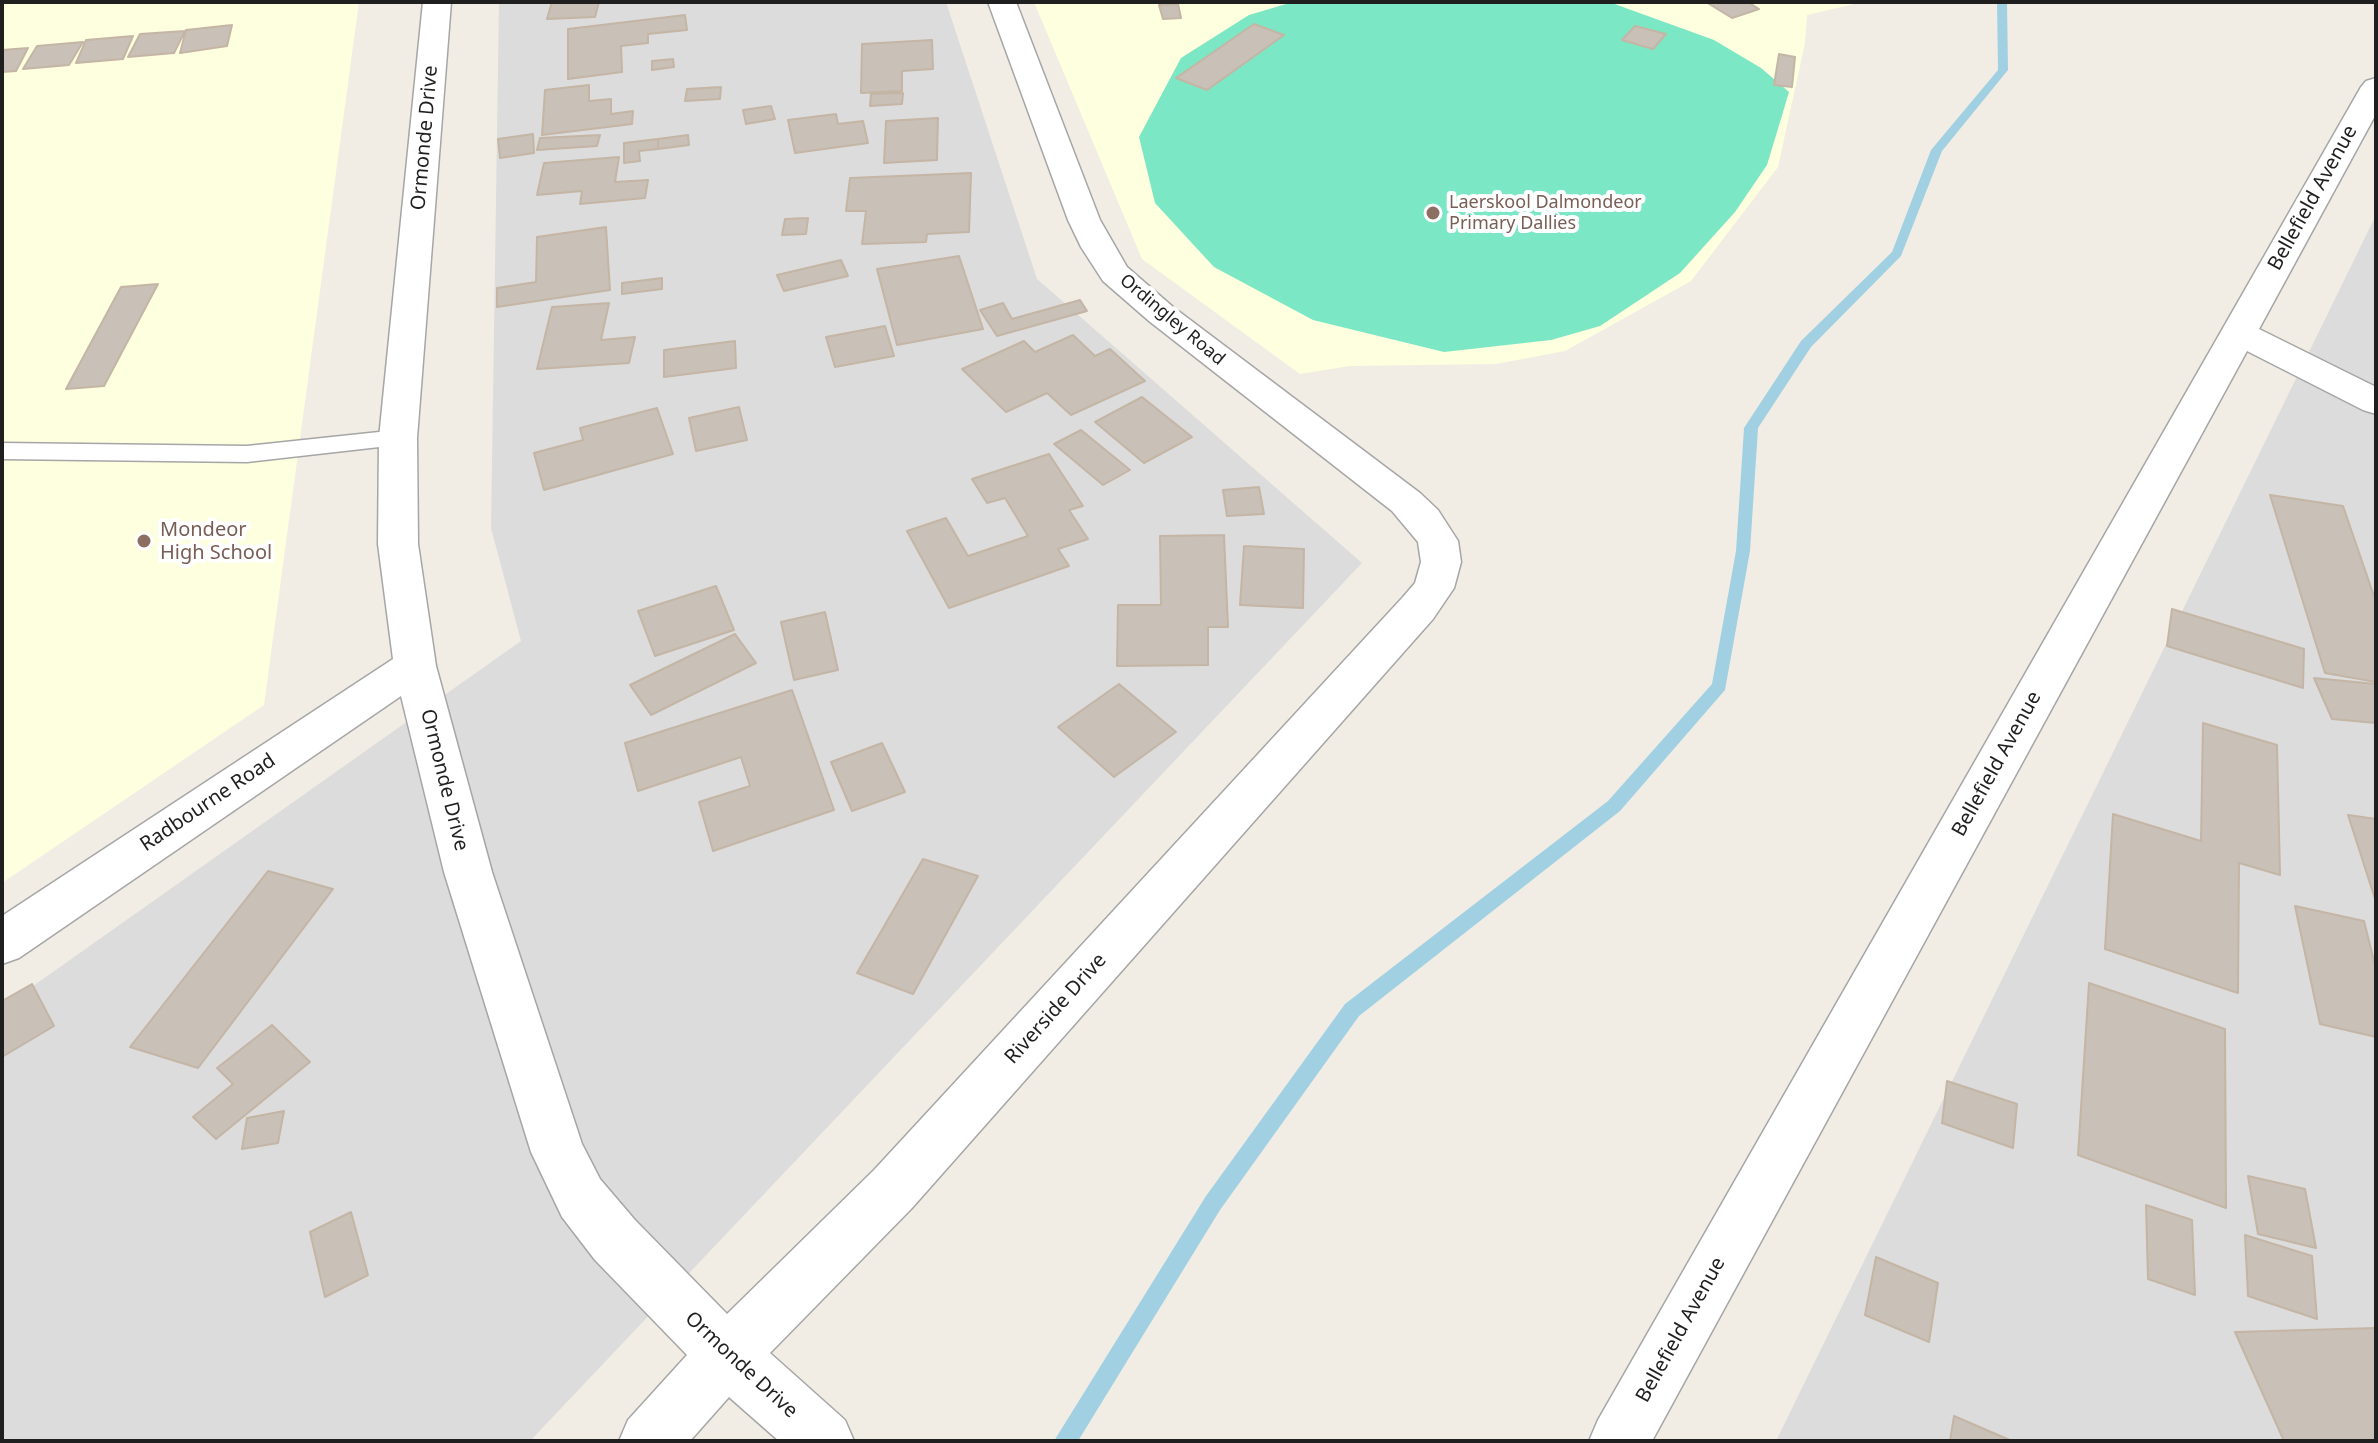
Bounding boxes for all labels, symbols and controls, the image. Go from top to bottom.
street label: Ormonde Drive [407,65,443,211]
street label: Bellefield Avenue [2263,121,2363,275]
place label: Laerskool Dalmondeor Primary Dallies [1449,192,1642,234]
marker: Laerskool Dalmondeor Primary Dallies [1424,204,1442,222]
street label: Ordingley Road [1115,270,1229,370]
place label: Mondeor High School [160,518,272,565]
marker: Mondeor High School [135,532,153,550]
street label: Bellefield Avenue [1947,687,2047,841]
street label: Ormonde Drive [415,707,473,853]
street label: Radbourne Road [136,749,280,857]
street label: Riverside Drive [1000,949,1112,1069]
street label: Bellefield Avenue [1631,1253,1731,1407]
street label: Ormonde Drive [680,1307,802,1423]

